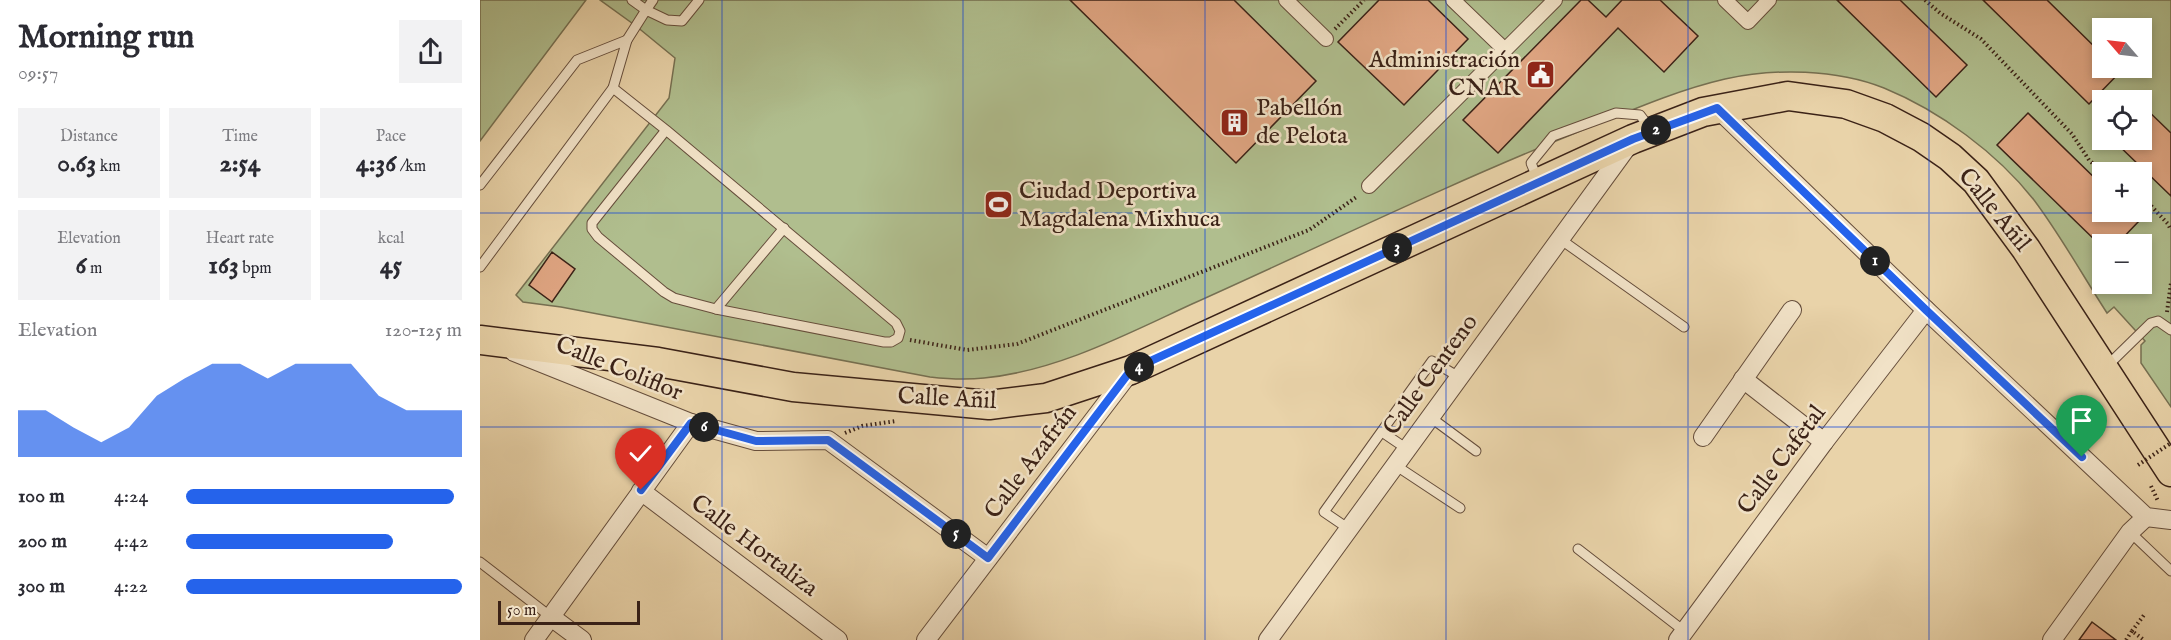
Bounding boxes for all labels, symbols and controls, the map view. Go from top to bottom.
text: Morning run [18,17,194,59]
north arrow [2092,18,2152,78]
map controls [2092,18,2152,294]
button: share [399,20,462,83]
place label: Administración CNAR [1368,45,1521,104]
public building icon: Administración CNAR [1525,58,1557,90]
text: 09:57 [18,61,58,86]
button: locate [2092,90,2152,150]
place label: Pabellón de Pelota [1256,93,1348,152]
building icon: Pabellón de Pelota [1219,106,1251,138]
pin: 2 [1641,115,1671,145]
text: 2 [1652,120,1660,140]
text: Distance [60,127,118,147]
text: Time [222,127,258,147]
text: Pace [376,127,406,147]
text: 0.63 [57,147,96,180]
text: 2:54 [219,147,261,180]
text: 4:36 [356,147,396,180]
text: km [96,157,121,177]
text: /km [396,157,426,177]
street label: Calle Añil [1951,162,2037,258]
button: + [2092,162,2152,222]
place label: Ciudad Deportiva Magdalena Mixhuca [1019,176,1221,235]
sports icon: Ciudad Deportiva Magdalena Mixhuca [982,189,1014,221]
text: Elevation [57,229,121,249]
text: Heart rate [206,229,274,249]
text: kcal [378,229,404,249]
pin: 3 [1382,233,1412,263]
button: − [2092,234,2152,294]
text: 3 [1394,238,1400,258]
pin: 1 [1860,246,1890,276]
text: 6 [76,249,87,282]
text: 163 [208,249,239,282]
text: 45 [380,249,402,282]
text: 1 [1872,251,1878,271]
text: m [87,259,102,279]
text: bpm [239,259,272,279]
street label: Calle Centeno [1377,308,1486,442]
text: Elevation [18,318,97,343]
text: 120–125 m [385,318,462,343]
street label: Calle Coliflor [551,329,687,409]
pin: 4 [1124,352,1154,382]
text: 4 [1135,357,1143,377]
street label: Calle Añil [897,381,998,417]
pin [2056,395,2107,457]
street label: Calle Azafrán [978,399,1084,525]
street label: Calle Cafetal [1731,399,1833,521]
icon: arrive [2065,404,2098,437]
pin: 6 [689,412,719,442]
text: 6 [701,417,707,437]
pin [615,428,666,490]
icon: check [624,437,657,470]
text: 100 m [18,484,65,509]
text: 4:24 [114,484,148,509]
street label: Calle Hortaliza [684,488,824,604]
pin: 5 [941,519,971,549]
text: 5 [953,524,959,544]
text: 200 m [18,529,67,554]
text: 4:42 [114,529,148,554]
text: 300 m [18,574,65,599]
text: 4:22 [114,574,148,599]
scale bar [498,598,640,626]
text: 50 m [507,601,536,621]

